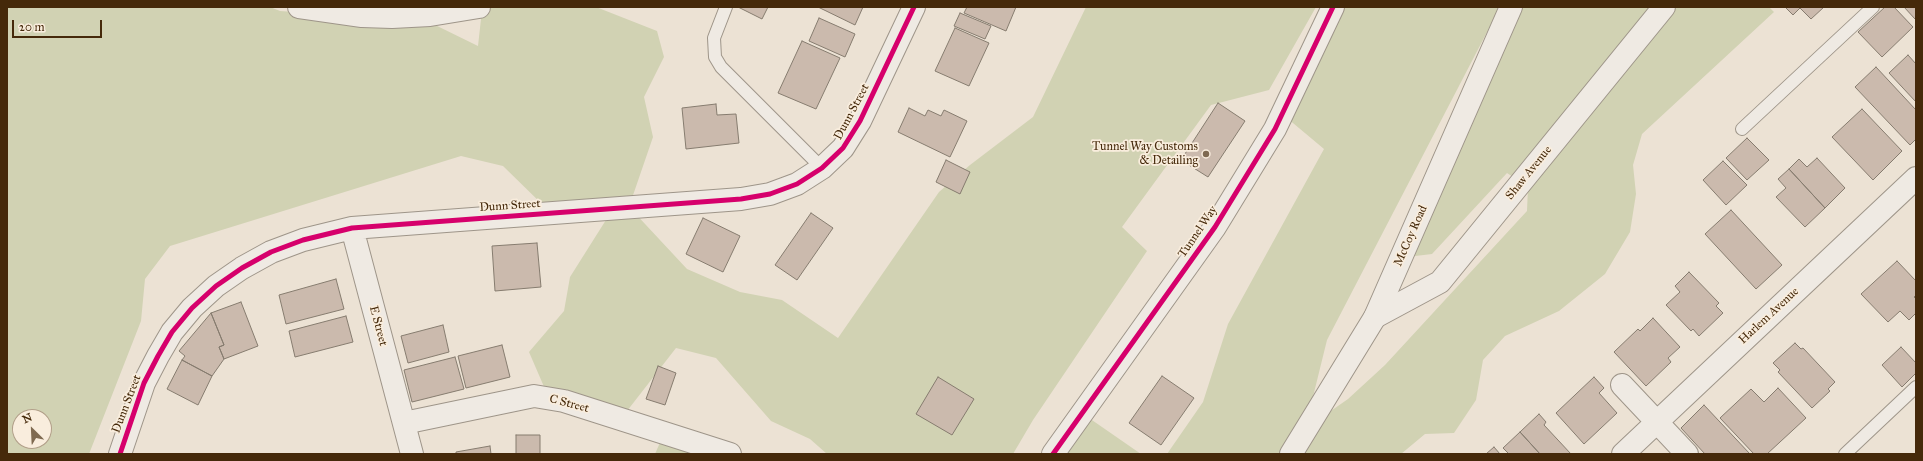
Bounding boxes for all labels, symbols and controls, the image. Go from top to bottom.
scale bar [14,12,104,38]
text: 20 m [19,20,45,34]
street label: Dunn Street [831,82,873,142]
place label: Tunnel Way Customs & Detailing [1092,140,1198,168]
street label: Shaw Avenue [1503,143,1555,203]
marker: Tunnel Way Customs & Detailing [1201,149,1211,159]
street label: Dunn Street [479,197,541,215]
street label: Tunnel Way [1175,203,1221,261]
street label: McCoy Road [1391,203,1431,269]
street label: Harlem Avenue [1736,285,1802,347]
street label: E Street [366,304,390,348]
street label: Dunn Street [109,373,145,435]
street label: C Street [548,392,590,416]
north arrow [12,409,52,449]
text: N [20,411,34,426]

